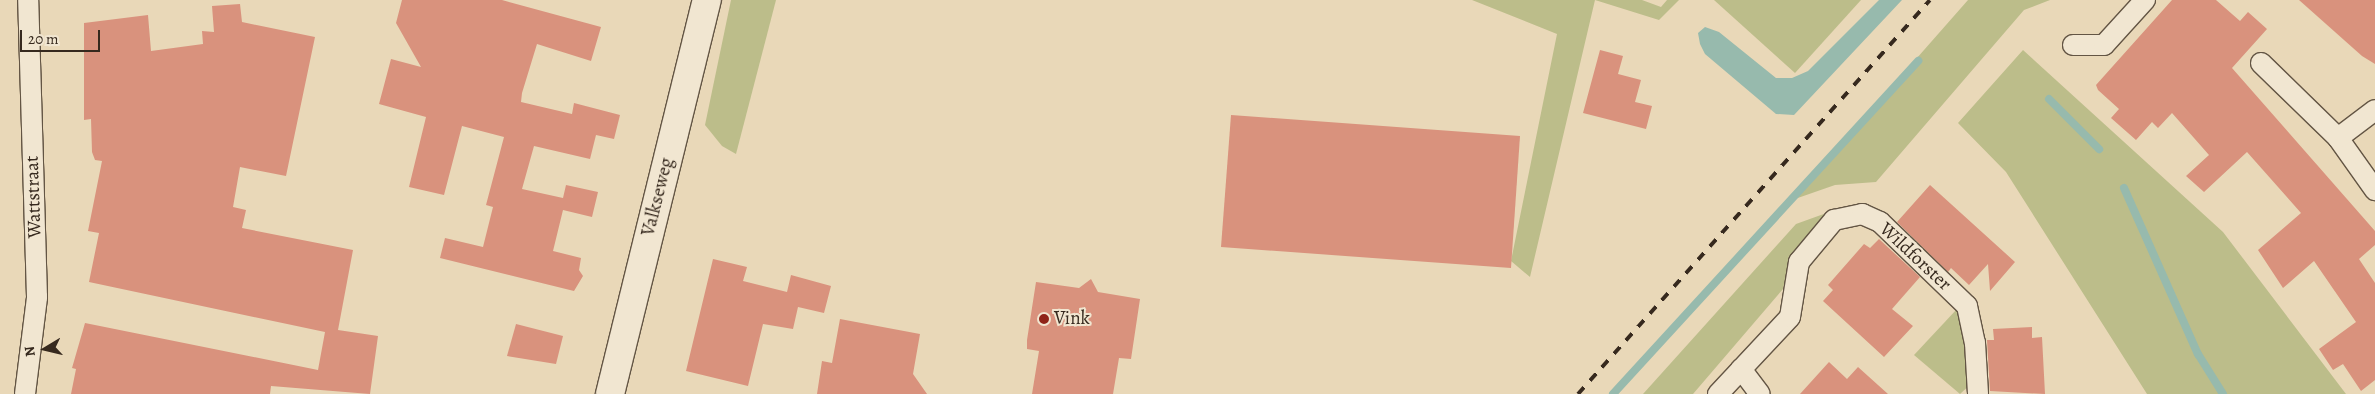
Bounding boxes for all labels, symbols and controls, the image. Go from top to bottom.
scale bar [22,20,102,52]
text: 20 m [28,29,59,49]
street label: Wattstraat [21,155,47,239]
street label: Valkseweg [637,155,679,239]
street label: Wildforster [1874,218,1956,296]
place label: Vink [1054,308,1090,330]
marker: Vink [1038,313,1050,325]
north arrow [20,324,70,374]
text: N [20,345,40,358]

